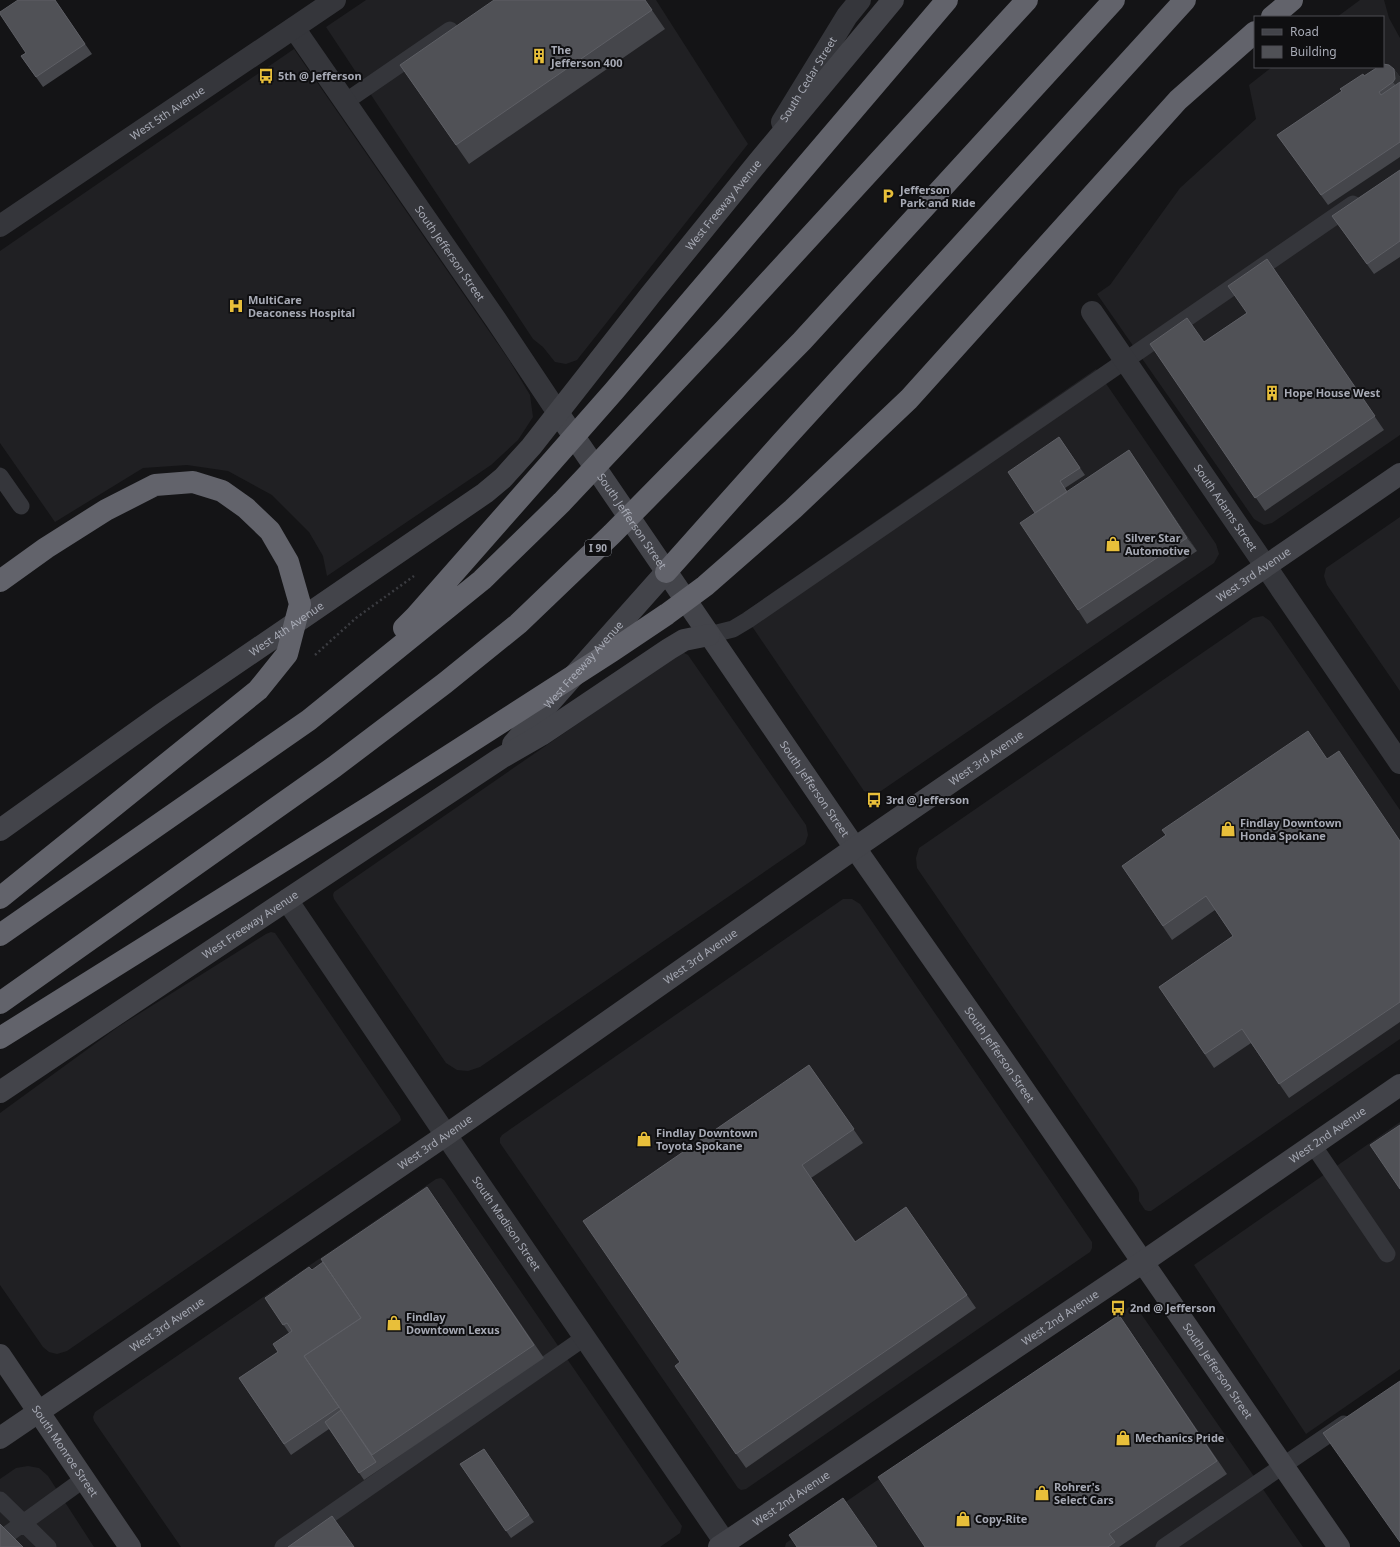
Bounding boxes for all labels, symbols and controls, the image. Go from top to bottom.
legend [1254,16,1384,68]
text: Road [1290,23,1319,40]
street label: South Cedar Street [776,34,840,125]
place label: The Jefferson 400 [550,42,622,70]
text: Building [1290,43,1337,60]
building icon: The Jefferson 400 [530,47,548,65]
bus stop icon: 5th @ Jefferson [257,67,275,85]
place label: 5th @ Jefferson [278,68,362,83]
street label: West 5th Avenue [127,82,207,143]
street label: West Freeway Avenue [682,156,764,253]
place label: Jefferson Park and Ride [899,182,976,210]
parking icon: Jefferson Park and Ride [879,187,897,205]
street label: South Jefferson Street [412,202,489,304]
place label: MultiCare Deaconess Hospital [248,292,355,320]
hospital icon: MultiCare Deaconess Hospital [227,297,245,315]
building icon: Hope House West [1263,384,1281,402]
place label: Hope House West [1284,385,1381,400]
street label: South Adams Street [1191,461,1261,554]
street label: South Jefferson Street [594,470,670,572]
place label: Silver Star Automotive [1125,530,1190,558]
shop icon: Silver Star Automotive [1104,535,1122,553]
road number: I 90 [585,540,611,556]
street label: West 3rd Avenue [1213,543,1293,605]
street label: West 4th Avenue [246,598,326,659]
street label: West Freeway Avenue [540,617,626,712]
street label: West 3rd Avenue [946,727,1026,788]
street label: South Jefferson Street [777,738,853,839]
bus stop icon: 3rd @ Jefferson [865,791,883,809]
place label: 3rd @ Jefferson [886,792,969,807]
place label: Findlay Downtown Honda Spokane [1240,815,1342,843]
shop icon: Findlay Downtown Honda Spokane [1219,820,1237,838]
street label: West Freeway Avenue [199,887,301,962]
street label: West 3rd Avenue [660,925,740,987]
street label: South Jefferson Street [962,1004,1038,1105]
street label: West 2nd Avenue [1286,1103,1369,1166]
street label: West 3rd Avenue [394,1111,475,1173]
place label: Findlay Downtown Toyota Spokane [656,1125,758,1153]
shop icon: Findlay Downtown Toyota Spokane [635,1130,653,1148]
street label: South Madison Street [469,1173,545,1273]
street label: West 2nd Avenue [1018,1286,1101,1349]
street label: West 3rd Avenue [126,1293,207,1355]
bus stop icon: 2nd @ Jefferson [1109,1299,1127,1317]
place label: 2nd @ Jefferson [1130,1300,1216,1315]
place label: Findlay Downtown Lexus [406,1309,500,1337]
shop icon: Findlay Downtown Lexus [385,1314,403,1332]
street label: South Jefferson Street [1180,1320,1256,1421]
street label: South Monroe Street [29,1402,102,1499]
shop icon: Mechanics Pride [1114,1429,1132,1447]
place label: Mechanics Pride [1135,1430,1225,1445]
street label: West 2nd Avenue [749,1467,832,1529]
place label: Rohrer's Select Cars [1054,1479,1114,1507]
shop icon: Rohrer's Select Cars [1033,1484,1051,1502]
shop icon: Copy-Rite [954,1510,972,1528]
place label: Copy-Rite [975,1511,1028,1526]

